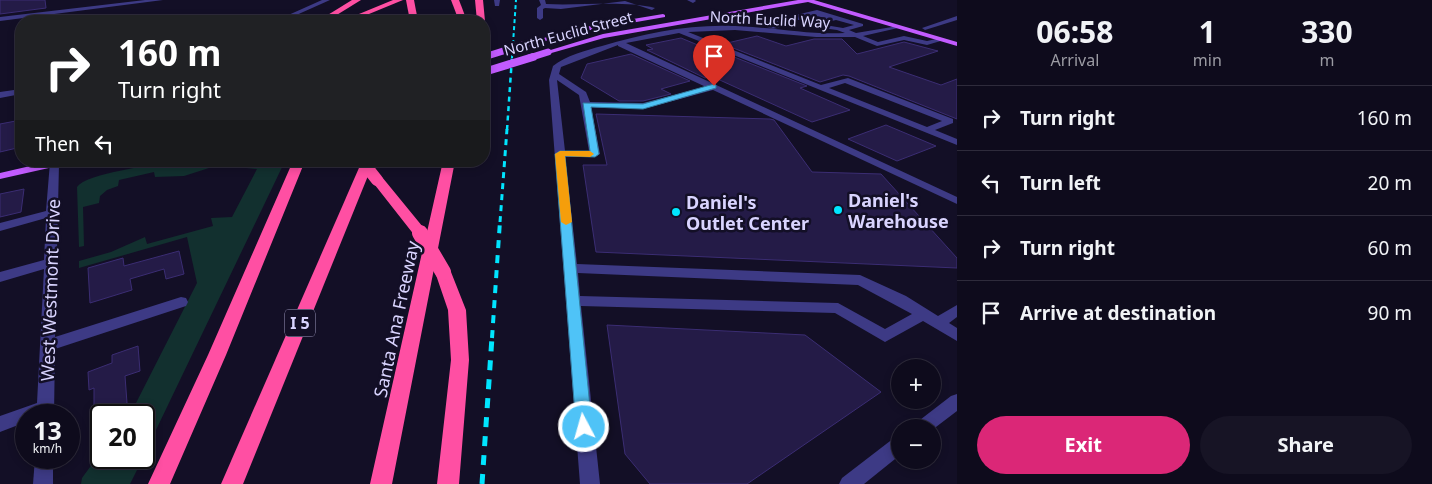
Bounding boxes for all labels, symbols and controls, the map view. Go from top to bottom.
street label: North Euclid Street [501,6,635,60]
street label: North Euclid Way [709,6,831,32]
text: 06:58 [1036,11,1113,52]
text: 1 [1199,11,1216,52]
text: 330 [1301,11,1353,52]
text: 160 m [118,29,221,76]
icon: right [35,35,100,100]
pin [693,35,735,86]
icon: arrive [700,42,728,70]
text: Arrival [1050,49,1099,71]
text: min [1193,49,1222,71]
text: m [1319,49,1334,71]
text: Turn right [118,74,221,104]
icon: right [977,104,1005,132]
text: Turn right [1020,105,1115,131]
text: 160 m [1357,105,1412,131]
icon: left [90,130,118,158]
text: Then [35,131,80,157]
icon: left [977,169,1005,197]
text: Turn left [1020,170,1101,196]
text: 20 m [1368,170,1412,196]
place label: Daniel's Warehouse [848,188,949,233]
place label: Daniel's Outlet Center [686,190,809,235]
street label: West Westmont Drive [35,198,65,382]
marker: Daniel's Warehouse [832,204,844,216]
marker: Daniel's Outlet Center [670,206,682,218]
icon: right [977,234,1005,262]
text: Turn right [1020,235,1115,261]
text: 60 m [1368,235,1412,261]
street label: Santa Ana Freeway [368,238,424,400]
icon: arrive [977,299,1005,327]
text: Arrive at destination [1020,300,1216,326]
text: 90 m [1368,300,1412,326]
road number: I 5 [285,309,315,336]
map controls [891,359,941,469]
button: + [891,359,941,409]
position arrow [557,400,609,452]
speed limit sign: 20 [90,404,155,469]
text: 13 [33,413,62,447]
button: Exit [977,416,1190,474]
button: Share [1200,416,1412,474]
button: − [891,419,941,469]
text: km/h [33,440,62,457]

